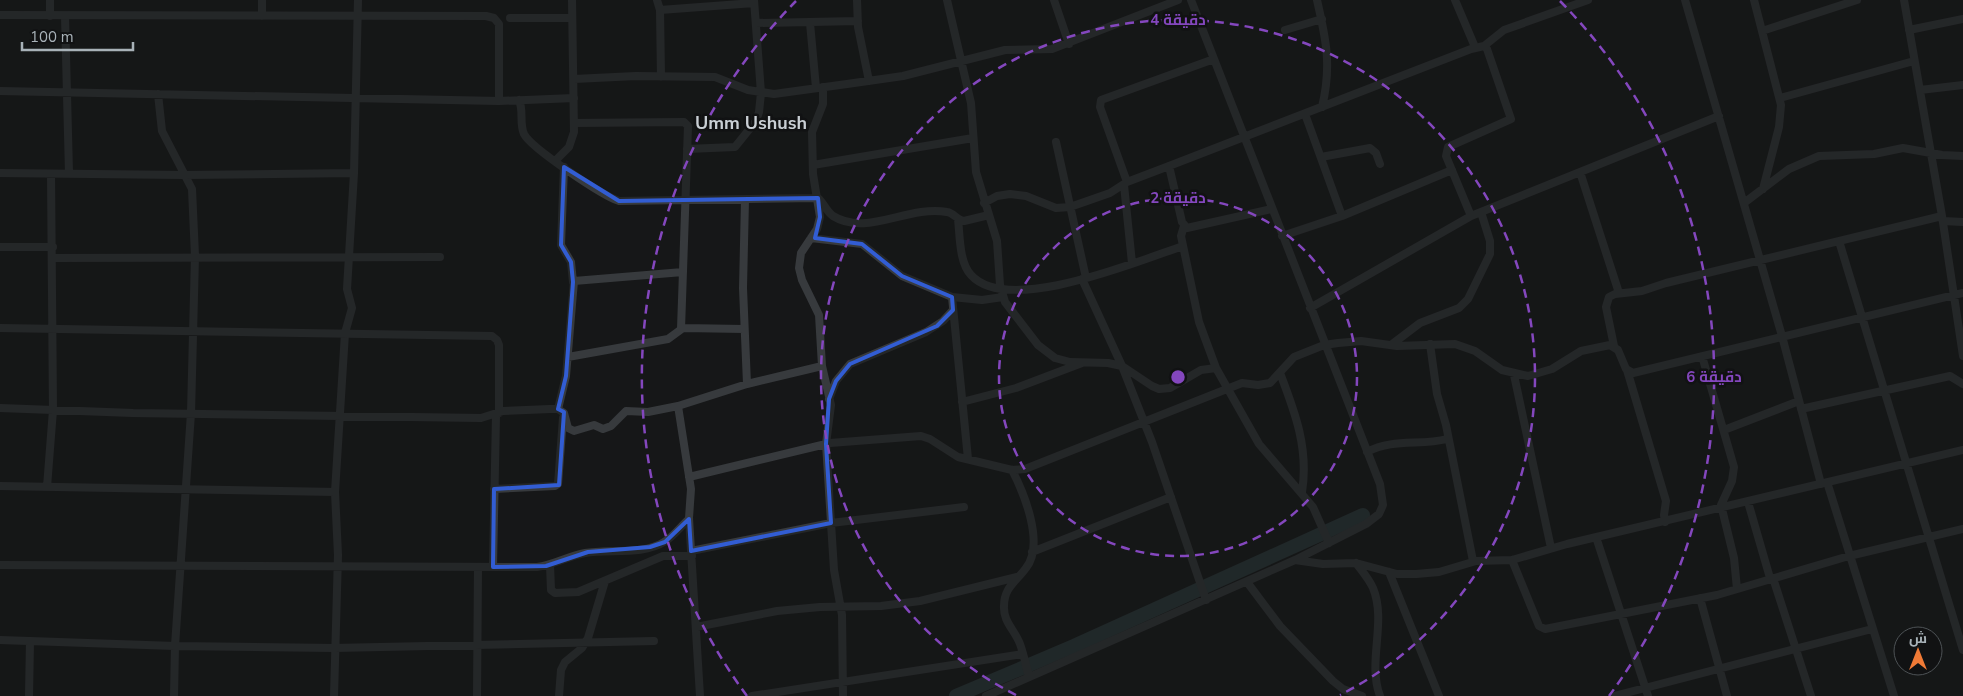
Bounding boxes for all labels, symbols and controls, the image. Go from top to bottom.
text: 4 دقيقة [1150,10,1206,30]
scale bar [22,20,134,52]
text: 100 m [30,27,74,47]
district label: Umm Ushush [695,111,807,135]
text: 2 دقيقة [1150,188,1206,208]
text: 6 دقيقة [1686,367,1742,387]
centre of rings [1169,368,1187,386]
north arrow [1893,626,1943,676]
text: ش [1909,629,1927,648]

